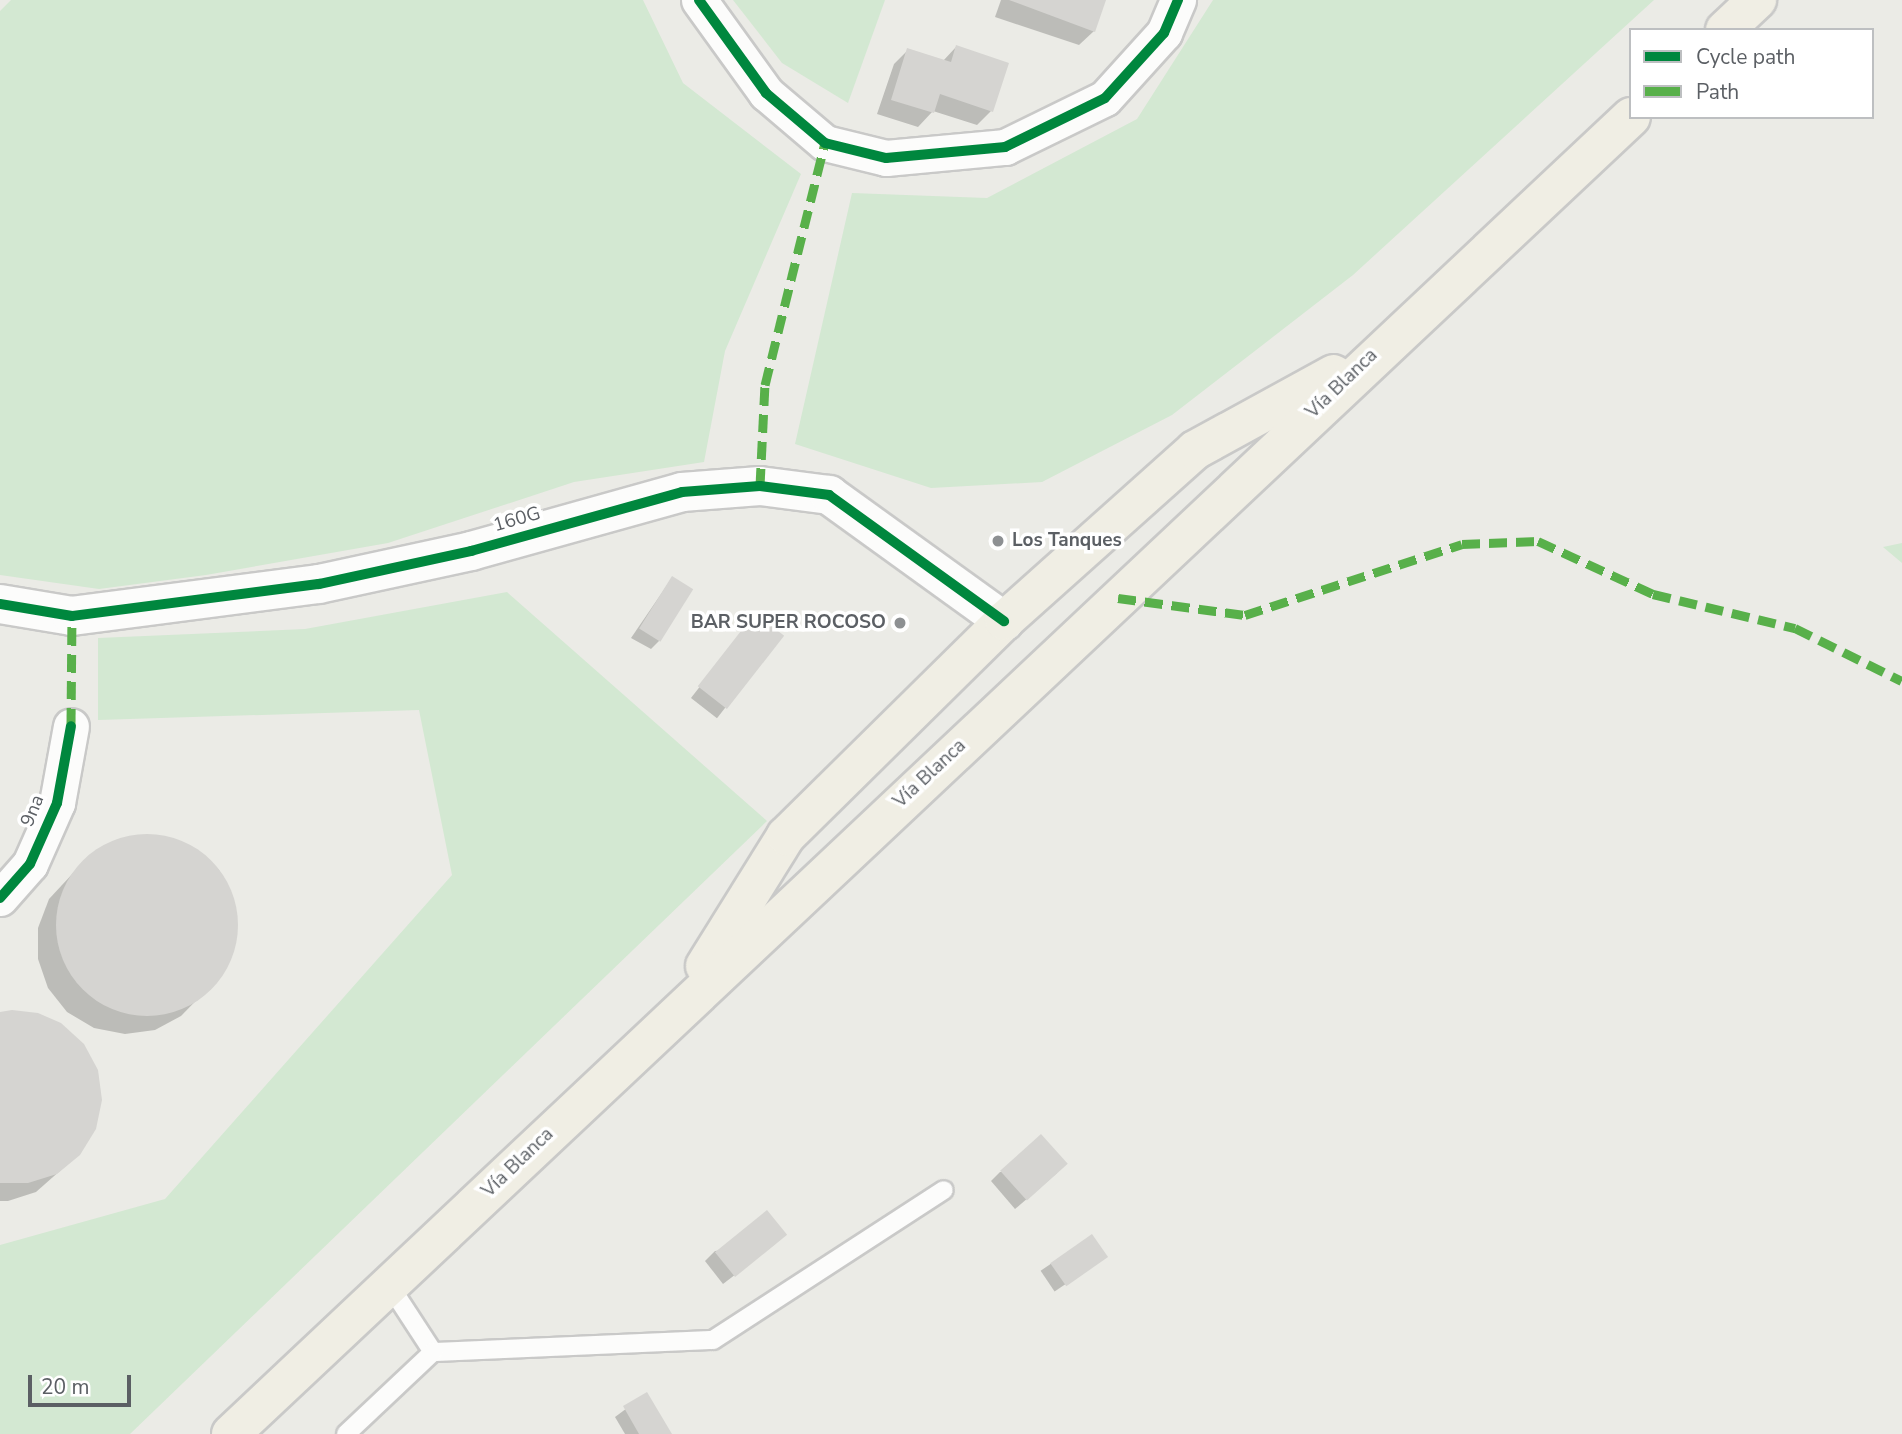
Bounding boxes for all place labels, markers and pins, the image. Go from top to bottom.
place label: Los Tanques [1012,530,1122,552]
marker: Los Tanques [990,533,1006,549]
place label: BAR SUPER ROCOSO [691,612,886,634]
marker: BAR SUPER ROCOSO [892,615,908,631]

